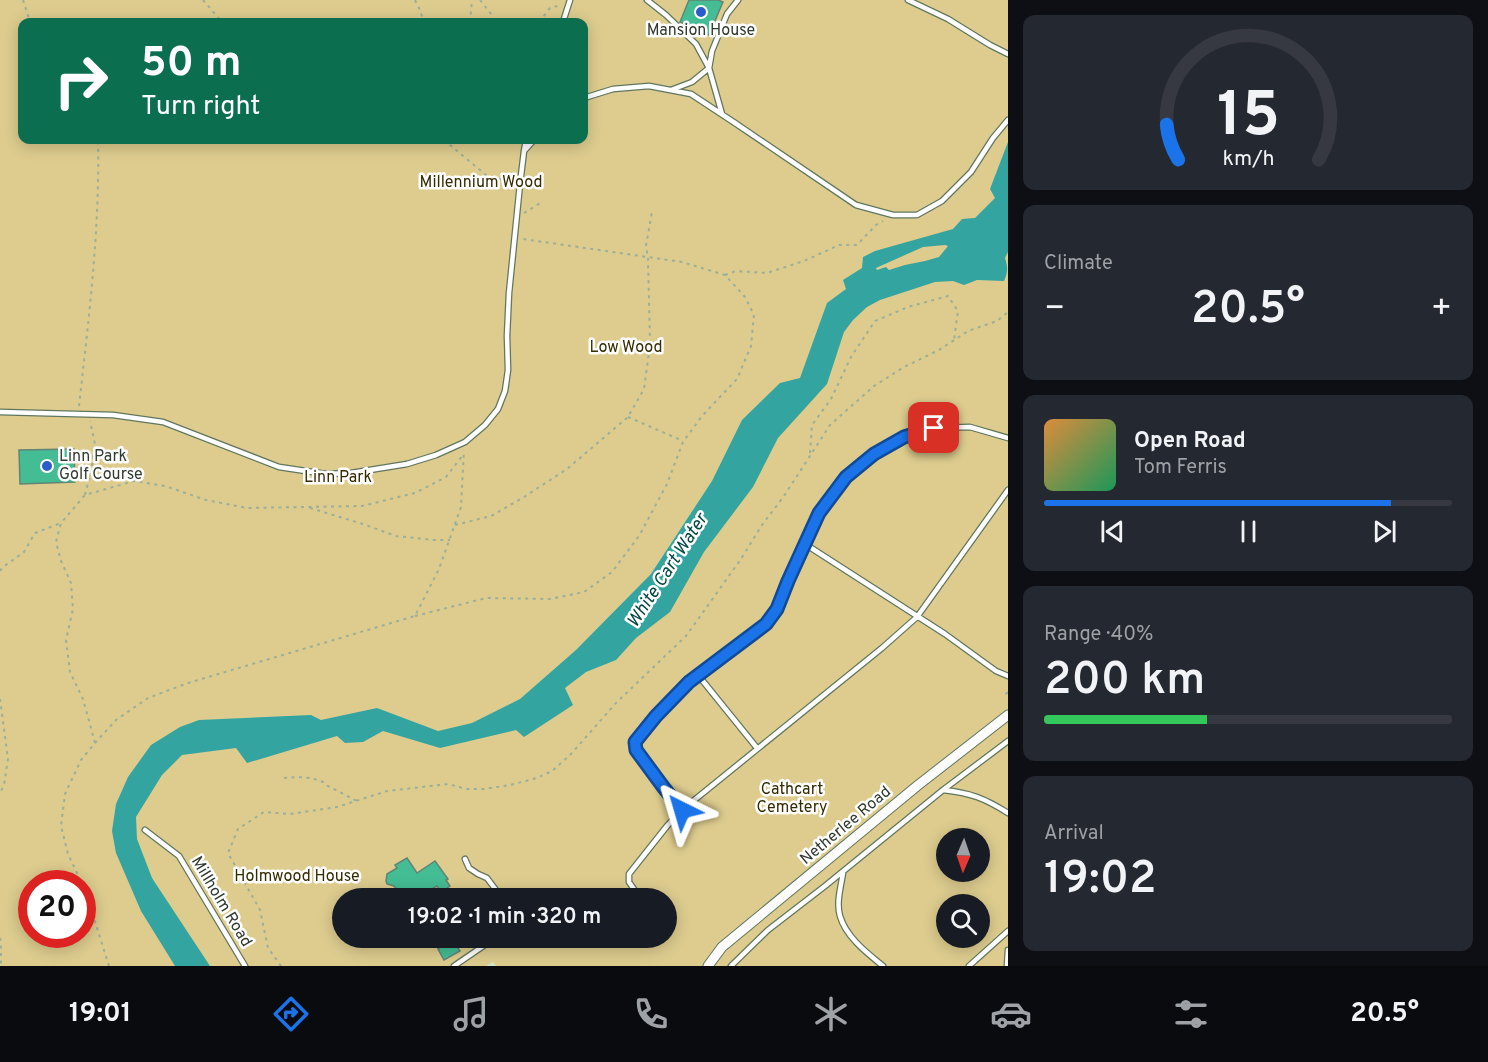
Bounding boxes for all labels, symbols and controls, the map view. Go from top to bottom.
marker: Mansion House [694,5,708,19]
place label: Mansion House [647,21,755,41]
text: 50 m [141,38,242,91]
icon: right [42,42,120,120]
text: 15 [1216,79,1280,158]
text: Turn right [141,90,260,124]
text: km/h [1222,146,1274,173]
park label: Millennium Wood [420,173,542,193]
text: Climate [1044,251,1113,277]
text: 20.5° [1191,282,1305,339]
text: − [1044,289,1065,331]
text: + [1431,289,1452,331]
park label: Low Wood [589,338,663,358]
pin [908,402,959,453]
icon: arrive [917,411,950,444]
text: Open Road [1134,428,1246,455]
place label: Linn Park Golf Course [59,447,143,485]
text: Tom Ferris [1134,455,1227,481]
marker: Linn Park Golf Course [40,459,54,473]
park label: Linn Park [304,468,372,488]
water label: White Cart Water [623,508,715,632]
icon: previous [1096,515,1129,548]
icon: pause [1232,515,1265,548]
icon: next [1368,515,1401,548]
text: Range · 40% [1044,622,1153,648]
text: 200 km [1044,653,1205,710]
position arrow [650,778,714,842]
park label: Cathcart Cemetery [757,780,827,818]
street label: Netherlee Road [797,782,895,870]
text: Arrival [1044,821,1104,847]
north arrow [936,828,990,882]
map controls [936,828,990,948]
text: 19:02 [1044,852,1157,909]
street label: Millholm Road [186,853,256,951]
park label: Holmwood House [234,867,360,887]
speed limit sign: 20 [18,870,96,948]
button: search [936,894,990,948]
text: 19:02 · 1 min · 320 m [408,904,601,931]
icon: directions [270,993,312,1035]
icon: music [450,993,492,1035]
icon: phone [630,993,672,1035]
icon: climate [810,993,852,1035]
icon: car [990,993,1032,1035]
icon: filters [1170,993,1212,1035]
text: 19:01 [69,997,132,1031]
text: 20.5° [1350,997,1419,1031]

